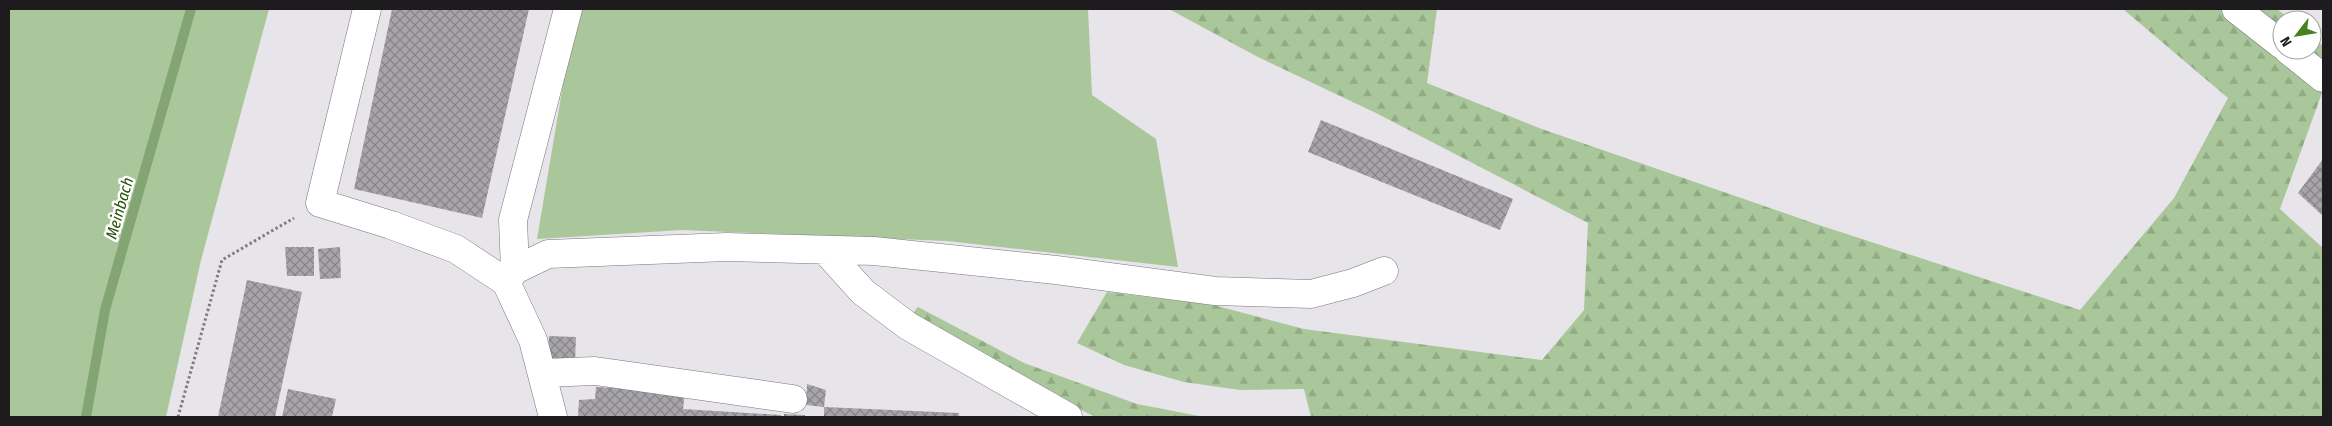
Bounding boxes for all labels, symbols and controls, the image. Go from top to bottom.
north arrow [2272,10,2322,60]
text: N [2277,33,2296,49]
water label: Meinbach [102,175,137,241]

